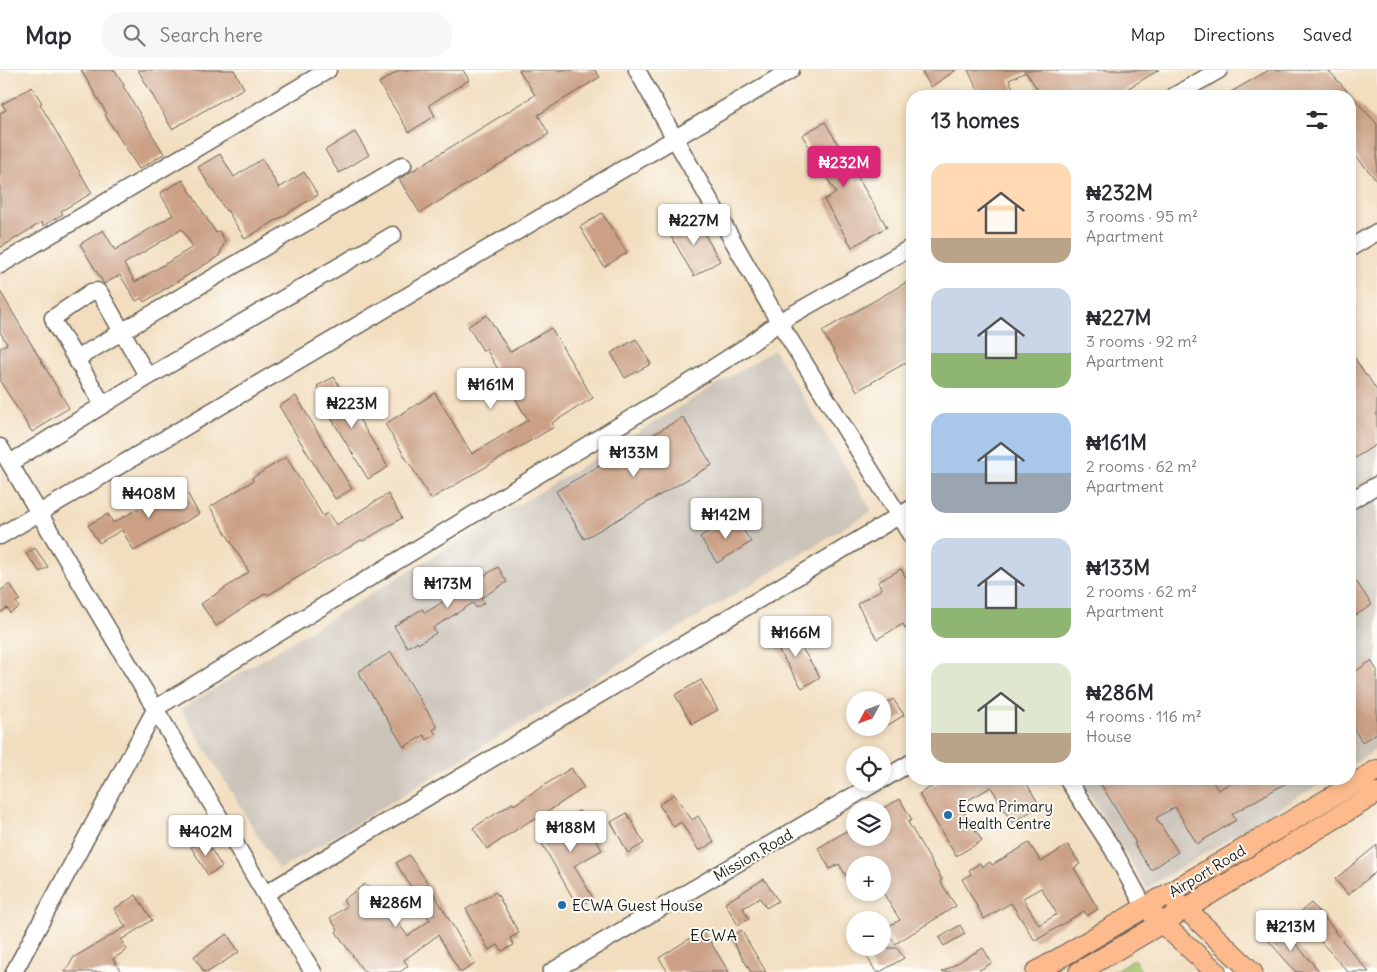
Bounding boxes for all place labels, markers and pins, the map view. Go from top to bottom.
pin: ₦232M [809,146,879,188]
pin: ₦227M [659,204,729,246]
pin: ₦161M [456,368,526,410]
pin: ₦223M [317,386,387,429]
pin: ₦133M [599,436,669,478]
pin: ₦408M [114,476,184,519]
pin: ₦142M [691,498,761,540]
pin: ₦173M [413,566,483,609]
pin: ₦166M [761,616,831,658]
place label: Ecwa Primary Health Centre [958,797,1053,833]
marker: Ecwa Primary Health Centre [942,809,954,821]
pin: ₦188M [536,810,606,853]
pin: ₦402M [171,814,241,857]
pin: ₦286M [361,886,431,928]
place label: ECWA Guest House [572,896,703,915]
marker: ECWA Guest House [556,899,568,911]
pin: ₦213M [1256,910,1326,952]

